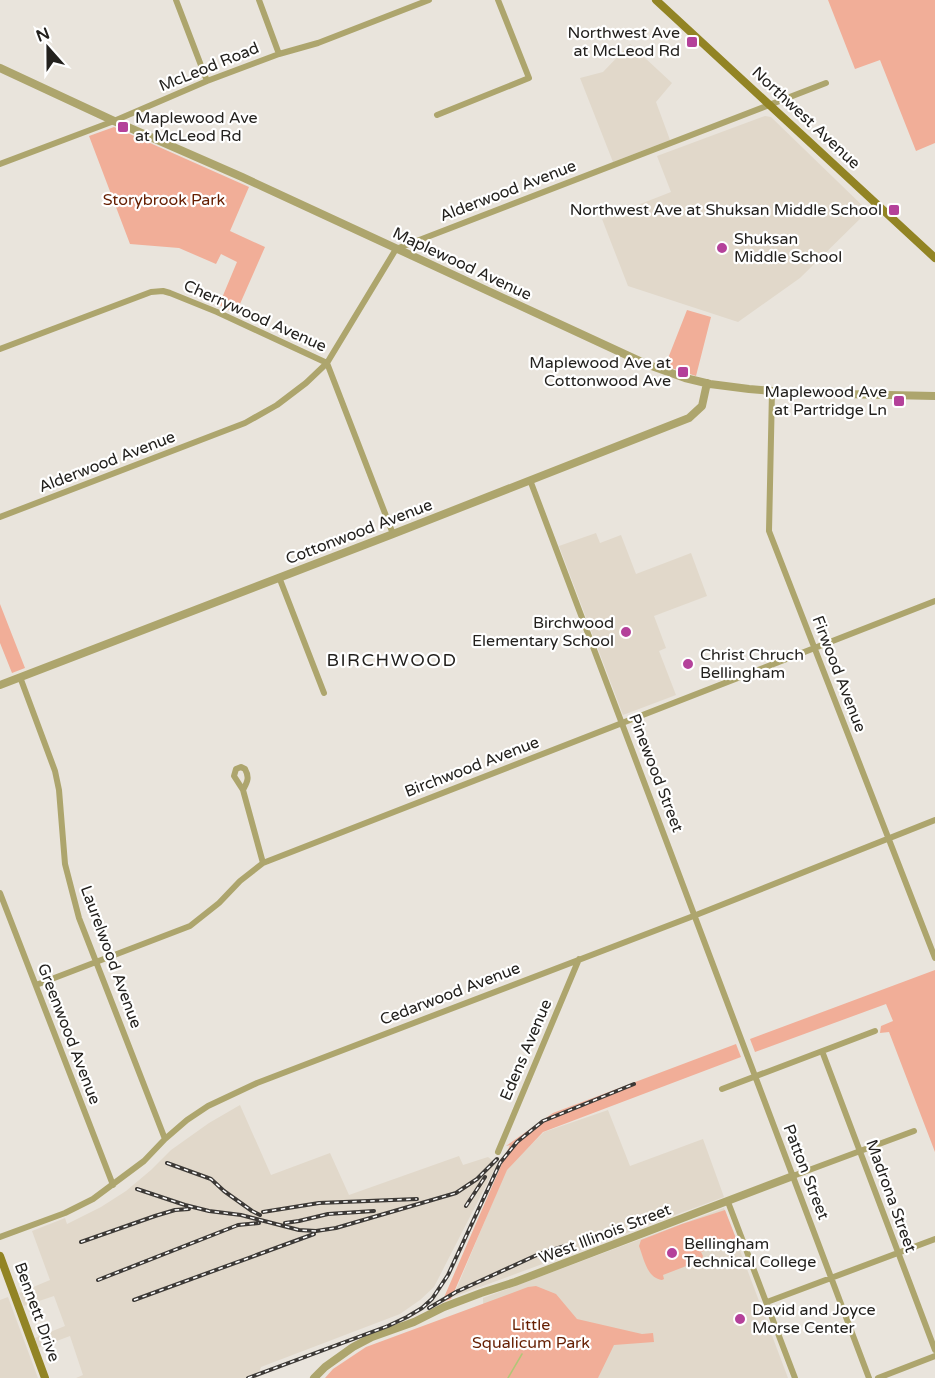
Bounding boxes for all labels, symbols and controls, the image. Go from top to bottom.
north arrow [18,18,78,78]
text: N [33,23,53,47]
place label: Northwest Ave at McLeod Rd [568,23,680,61]
marker: Northwest Ave at McLeod Rd [685,35,699,49]
street label: McLeod Road [156,38,262,96]
street label: Northwest Avenue [748,63,864,173]
place label: Maplewood Ave at McLeod Rd [135,108,258,146]
marker: Maplewood Ave at McLeod Rd [116,120,130,134]
street label: Alderwood Avenue [437,156,579,226]
park label: Storybrook Park [103,190,226,210]
place label: Northwest Ave at Shuksan Middle School [570,200,882,220]
marker: Northwest Ave at Shuksan Middle School [887,203,901,217]
street label: Maplewood Avenue [389,223,535,305]
place label: Shuksan Middle School [734,229,842,267]
marker: Shuksan Middle School [715,241,729,255]
street label: Cherrywood Avenue [180,275,330,357]
place label: Maplewood Ave at Cottonwood Ave [529,353,671,391]
marker: Maplewood Ave at Cottonwood Ave [676,365,690,379]
place label: Maplewood Ave at Partridge Ln [764,382,887,420]
marker: Maplewood Ave at Partridge Ln [892,394,906,408]
street label: Alderwood Avenue [36,427,178,497]
street label: Cottonwood Avenue [283,495,435,569]
place label: Birchwood Elementary School [472,613,614,651]
street label: Firwood Avenue [808,613,870,735]
marker: Birchwood Elementary School [619,625,633,639]
place label: Christ Chruch Bellingham [700,645,804,683]
district label: BIRCHWOOD [327,649,457,671]
marker: Christ Chruch Bellingham [681,657,695,671]
street label: Pinewood Street [624,711,688,835]
street label: Birchwood Avenue [402,732,542,802]
street label: Laurelwood Avenue [76,883,146,1031]
street label: Cedarwood Avenue [377,958,523,1030]
street label: Greenwood Avenue [33,961,105,1107]
street label: Edens Avenue [496,996,556,1104]
street label: Patton Street [779,1121,833,1223]
street label: Madrona Street [861,1137,921,1255]
street label: West Illinois Street [536,1200,674,1268]
place label: Bellingham Technical College [684,1234,816,1272]
marker: Bellingham Technical College [665,1246,679,1260]
street label: Bennett Drive [10,1260,64,1364]
place label: David and Joyce Morse Center [752,1300,876,1338]
marker: David and Joyce Morse Center [733,1312,747,1326]
park label: Little Squalicum Park [472,1315,590,1353]

